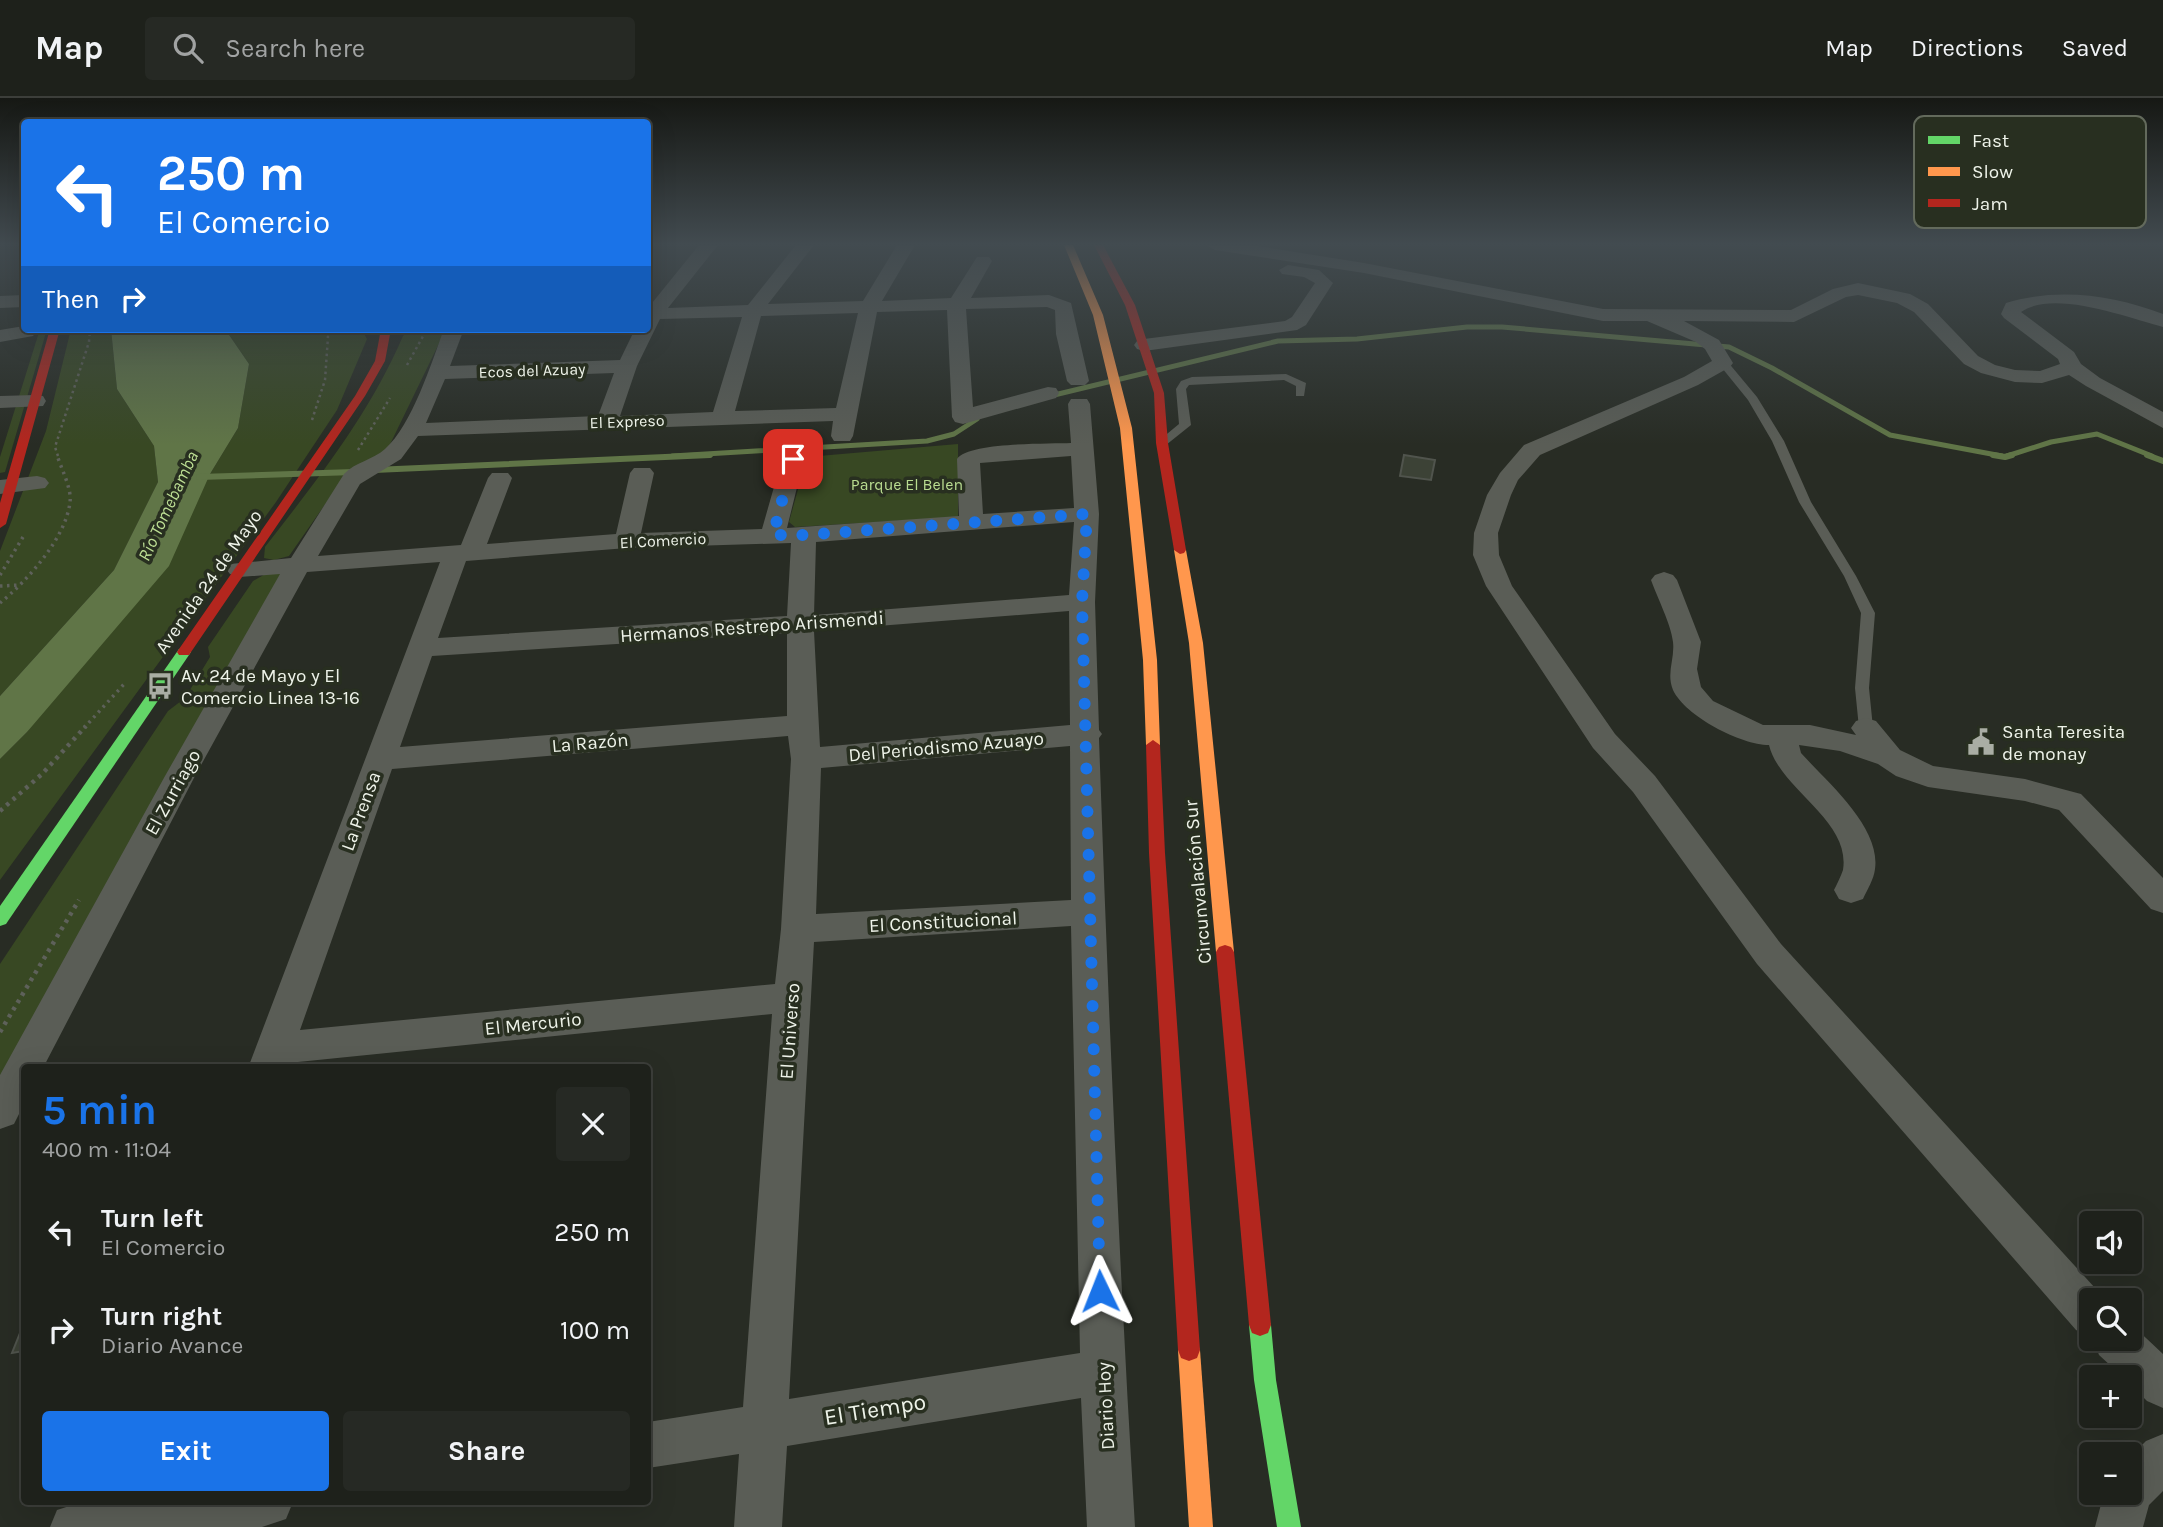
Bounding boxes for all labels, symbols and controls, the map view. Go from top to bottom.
search box [145,17,635,80]
text: Map [35,29,103,67]
icon: search [169,29,207,67]
text: Search here [225,33,365,64]
text: Map [1825,34,1873,62]
text: Directions [1911,34,2024,62]
text: Saved [2062,34,2128,62]
legend [1914,116,2146,228]
text: Fast [1972,130,2009,152]
text: 250 m [157,145,305,202]
icon: left [42,147,133,238]
text: Slow [1972,161,2013,183]
text: Jam [1972,193,2008,215]
text: El Comercio [157,204,330,241]
icon: right [114,280,152,318]
text: Then [42,284,100,315]
street label: Ecos del Azuay [478,359,586,382]
street label: El Expreso [589,411,665,432]
pin [763,429,823,489]
icon: arrive [774,440,812,478]
water label: Río Tomebamba [133,447,203,565]
park label: Parque El Belen [851,475,963,494]
street label: Avenida 24 de Mayo [151,505,267,658]
street label: El Comercio [619,529,707,552]
street label: Hermanos Restrepo Arismendi [619,607,885,647]
place label: Av. 24 de Mayo y El Comercio Linea 13-16 [181,665,360,709]
bus stop icon: Av. 24 de Mayo y El Comercio Linea 13-16 [145,671,175,701]
place label: Santa Teresita de monay [2002,721,2125,765]
street label: Del Periodismo Azuayo [847,727,1045,766]
public building icon: Santa Teresita de monay [1966,727,1996,757]
street label: La Razón [551,729,629,757]
street label: El Zurriago [140,746,205,839]
street label: La Prensa [336,769,385,854]
street label: Circunvalación Sur [1180,799,1216,965]
street label: El Constitucional [868,907,1018,937]
street label: El Universo [776,982,804,1080]
street label: El Mercurio [483,1008,583,1040]
text: 5 min [42,1085,157,1135]
button: close [556,1087,630,1161]
text: 400 m · 11:04 [42,1136,171,1163]
text: Turn left [101,1203,203,1234]
map controls [2079,1211,2142,1505]
button: sound [2079,1211,2142,1274]
icon: left [42,1213,80,1251]
text: 250 m [554,1217,630,1248]
text: El Comercio [101,1234,225,1261]
position arrow [1063,1254,1137,1328]
button: search [2079,1288,2142,1351]
text: Turn right [101,1301,222,1332]
icon: right [42,1311,80,1349]
text: 100 m [560,1315,630,1346]
text: Diario Avance [101,1332,243,1359]
street label: Diario Hoy [1093,1361,1119,1450]
button: + [2079,1365,2142,1428]
street label: El Tiempo [822,1388,928,1431]
button: Exit [42,1411,329,1491]
button: Share [343,1411,630,1491]
button: − [2079,1442,2142,1505]

